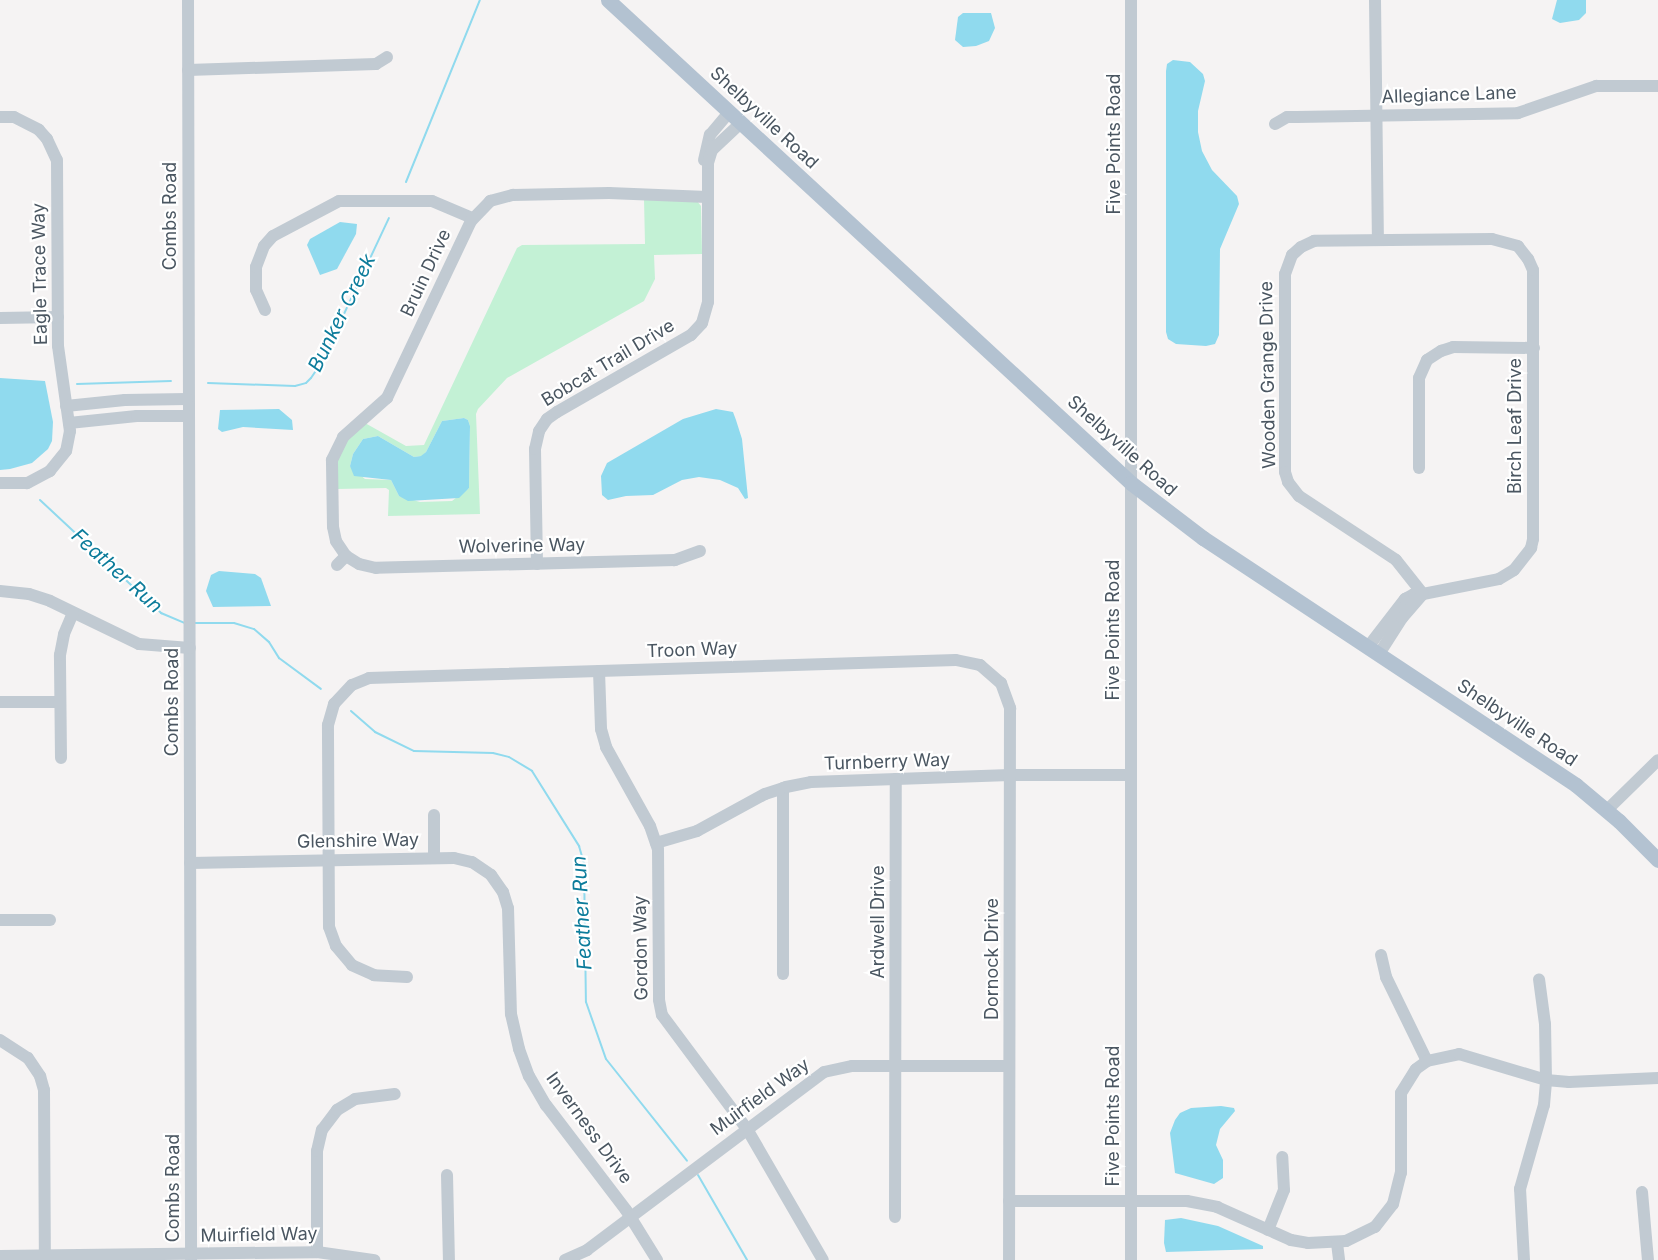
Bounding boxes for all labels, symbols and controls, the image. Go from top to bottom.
street label: Shelbyville Road [705,62,823,174]
street label: Five Points Road [1103,73,1125,215]
street label: Allegiance Lane [1381,82,1517,108]
street label: Combs Road [159,162,181,270]
street label: Eagle Trace Way [28,203,52,345]
street label: Bruin Drive [396,226,456,320]
water label: Bunker Creek [303,250,381,376]
street label: Wooden Grange Drive [1256,281,1280,469]
street label: Bobcat Trail Drive [538,315,678,411]
street label: Birch Leaf Drive [1504,358,1526,494]
street label: Shelbyville Road [1063,391,1181,501]
water label: Feather Run [66,524,168,618]
street label: Wolverine Way [458,534,586,558]
street label: Five Points Road [1102,559,1124,701]
street label: Troon Way [646,638,738,662]
street label: Combs Road [161,648,183,756]
street label: Shelbyville Road [1453,675,1581,771]
street label: Turnberry Way [824,749,950,775]
street label: Glenshire Way [297,829,419,853]
water label: Feather Run [567,855,597,971]
street label: Ardwell Drive [867,865,889,979]
street label: Gordon Way [629,895,653,1001]
street label: Dornock Drive [981,898,1003,1020]
street label: Five Points Road [1102,1045,1124,1187]
street label: Muirfield Way [706,1054,814,1140]
street label: Inverness Drive [541,1068,637,1188]
street label: Combs Road [162,1134,184,1242]
street label: Muirfield Way [200,1223,318,1247]

